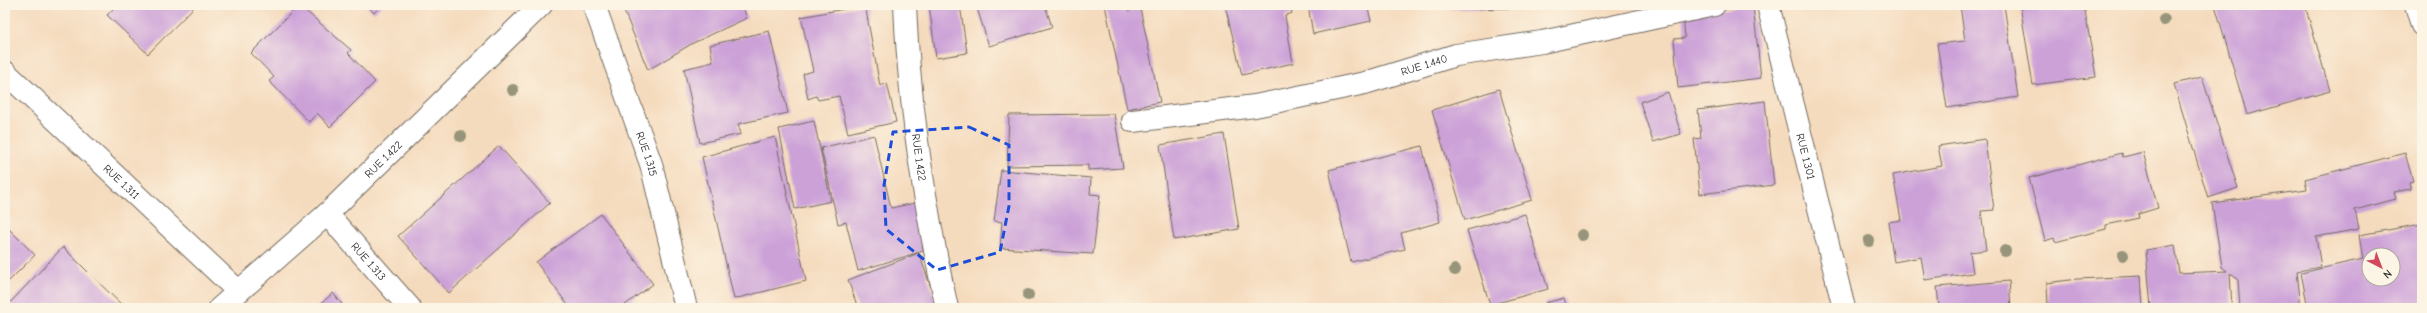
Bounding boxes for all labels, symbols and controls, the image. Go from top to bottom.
street label: RUE 1.440 [1399,52,1449,79]
street label: RUE 1.315 [633,130,660,178]
street label: RUE 1.301 [1793,132,1818,181]
street label: RUE 1.422 [909,133,929,182]
street label: RUE 1.422 [362,138,405,181]
street label: RUE 1.311 [100,162,142,202]
street label: RUE 1.313 [348,240,388,283]
north arrow [2361,247,2401,287]
text: N [2380,267,2394,281]

